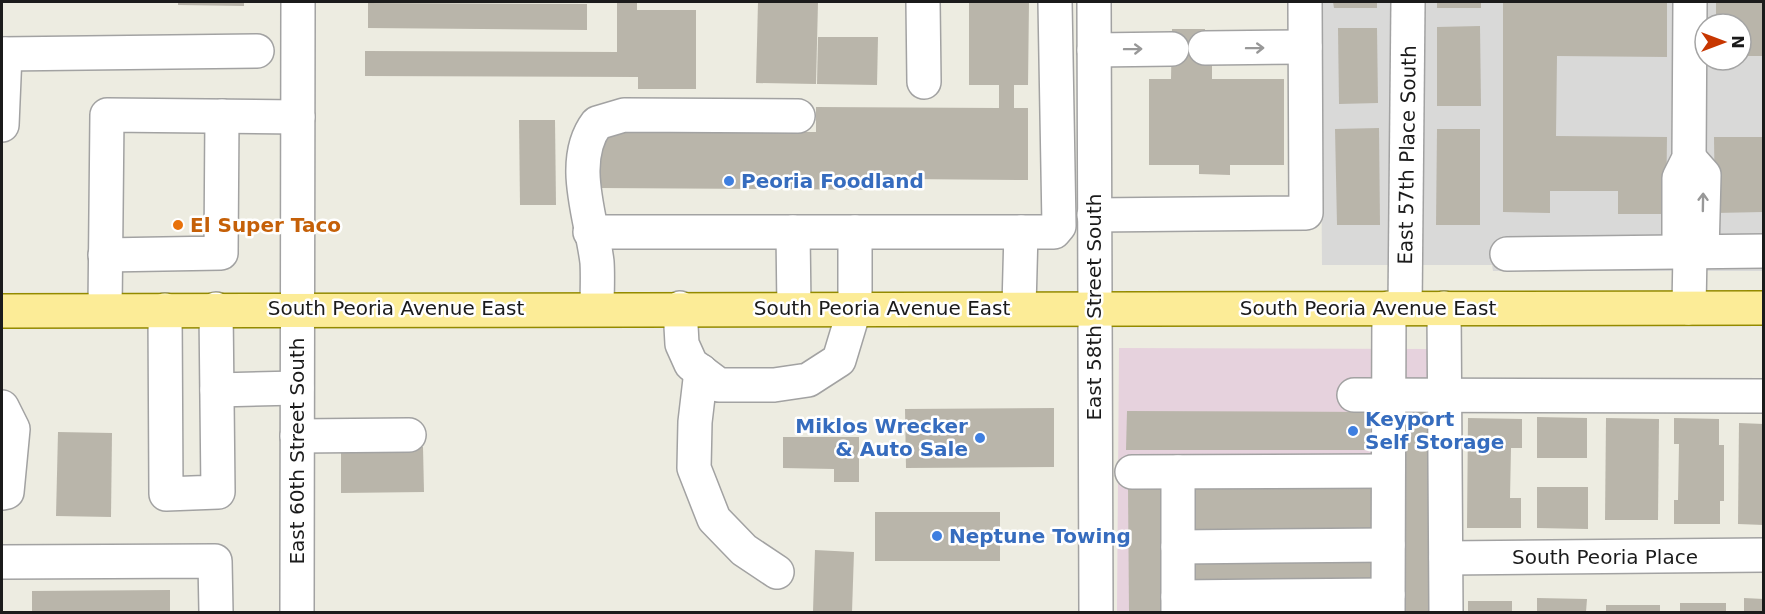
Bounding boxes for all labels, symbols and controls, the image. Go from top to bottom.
north arrow [1693,12,1753,72]
text: N [1728,35,1747,49]
one-way arrow [1245,42,1265,54]
one-way arrow [1122,44,1142,55]
street label: East 57th Place South [1393,45,1421,265]
place label: Peoria Foodland [741,169,924,193]
marker: Peoria Foodland [722,174,736,188]
street label: East 58th Street South [1082,193,1106,421]
one-way arrow [1697,193,1709,213]
place label: El Super Taco [190,213,341,237]
marker: El Super Taco [171,218,185,232]
street label: South Peoria Avenue East [268,296,524,320]
street label: South Peoria Avenue East [754,296,1010,320]
street label: South Peoria Avenue East [1240,296,1496,320]
street label: East 60th Street South [285,337,309,565]
place label: Keyport Self Storage [1365,407,1504,454]
place label: Miklos Wrecker & Auto Sale [795,414,968,461]
marker: Keyport Self Storage [1346,424,1360,438]
marker: Miklos Wrecker & Auto Sale [973,431,987,445]
place label: Neptune Towing [949,524,1131,548]
marker: Neptune Towing [930,529,944,543]
street label: South Peoria Place [1512,545,1698,569]

